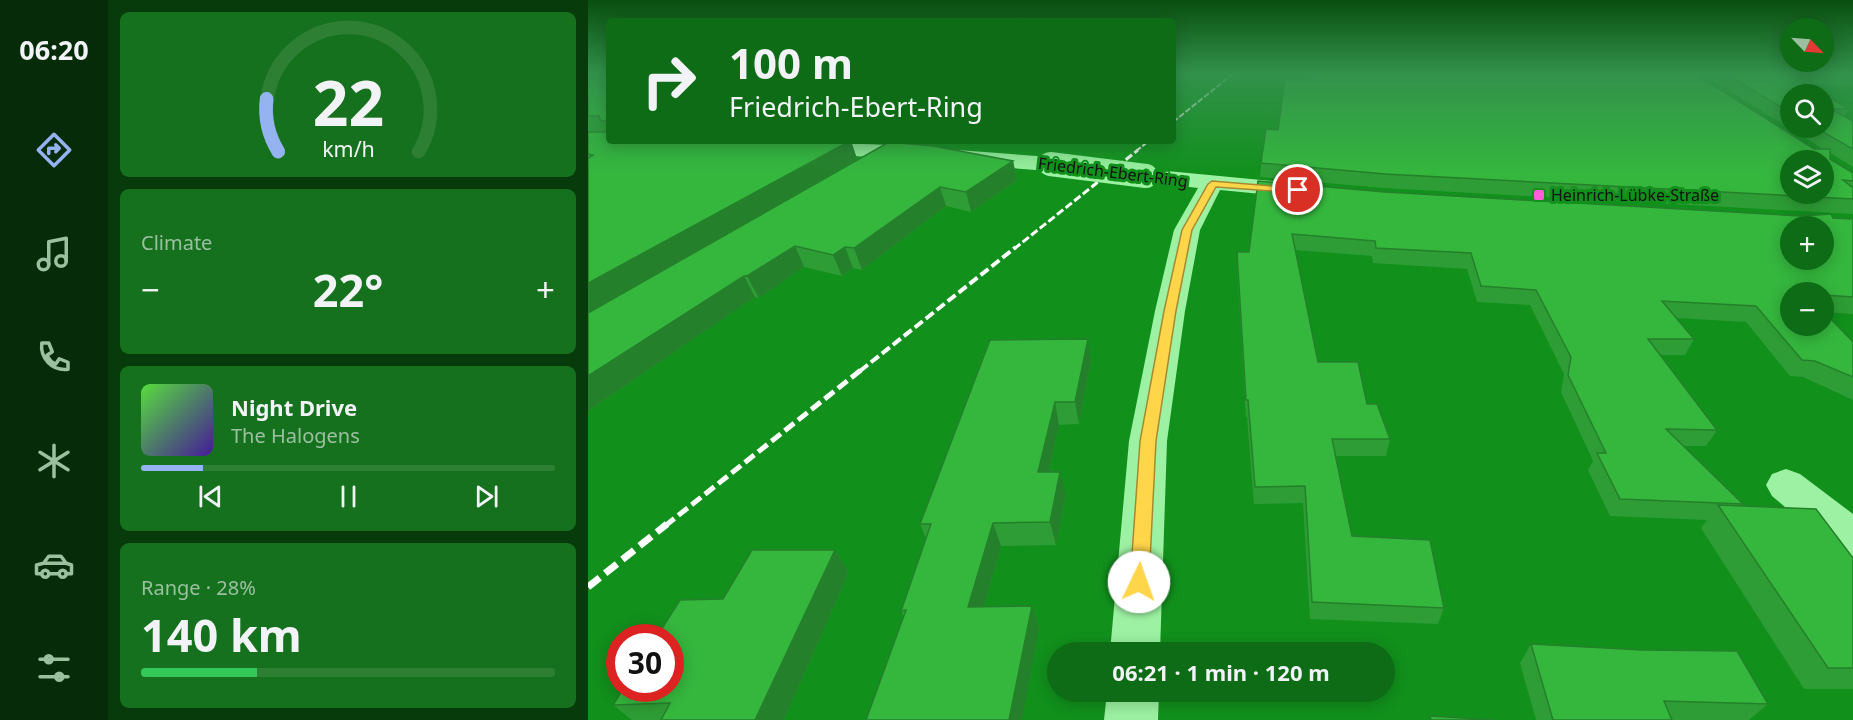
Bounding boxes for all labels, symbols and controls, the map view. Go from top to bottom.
north arrow [1780,18,1834,72]
map controls [1780,18,1834,336]
text: 06:20 [19,31,89,68]
text: 100 m [729,34,853,91]
icon: right [630,42,708,120]
text: 22 [312,59,384,144]
button: search [1780,84,1834,138]
text: Friedrich-Ebert-Ring [729,88,983,125]
icon: directions [33,129,75,171]
text: km/h [322,134,374,163]
button: layers [1780,150,1834,204]
street label: Friedrich-Ebert-Ring [1037,152,1189,192]
pin [1272,164,1323,215]
icon: arrive [1281,173,1314,206]
place label: Heinrich-Lübke-Straße [1551,184,1719,206]
marker: Heinrich-Lübke-Straße [1532,188,1546,202]
button: + [1780,216,1834,270]
text: Climate [141,229,212,256]
icon: music [33,233,75,275]
text: 22° [313,259,383,320]
text: − [141,267,160,312]
text: + [536,267,555,312]
button: − [1780,282,1834,336]
icon: phone [33,336,75,378]
text: Night Drive [231,392,357,422]
text: The Halogens [231,422,360,449]
icon: climate [33,440,75,482]
icon: previous [194,480,227,513]
icon: pause [332,480,365,513]
icon: next [470,480,503,513]
icon: car [33,544,75,586]
position arrow [1107,550,1171,614]
text: Range · 28% [141,574,256,601]
text: 140 km [141,604,302,665]
speed limit sign: 30 [606,624,684,702]
icon: filters [33,647,75,689]
text: 06:21 · 1 min · 120 m [1112,657,1330,687]

